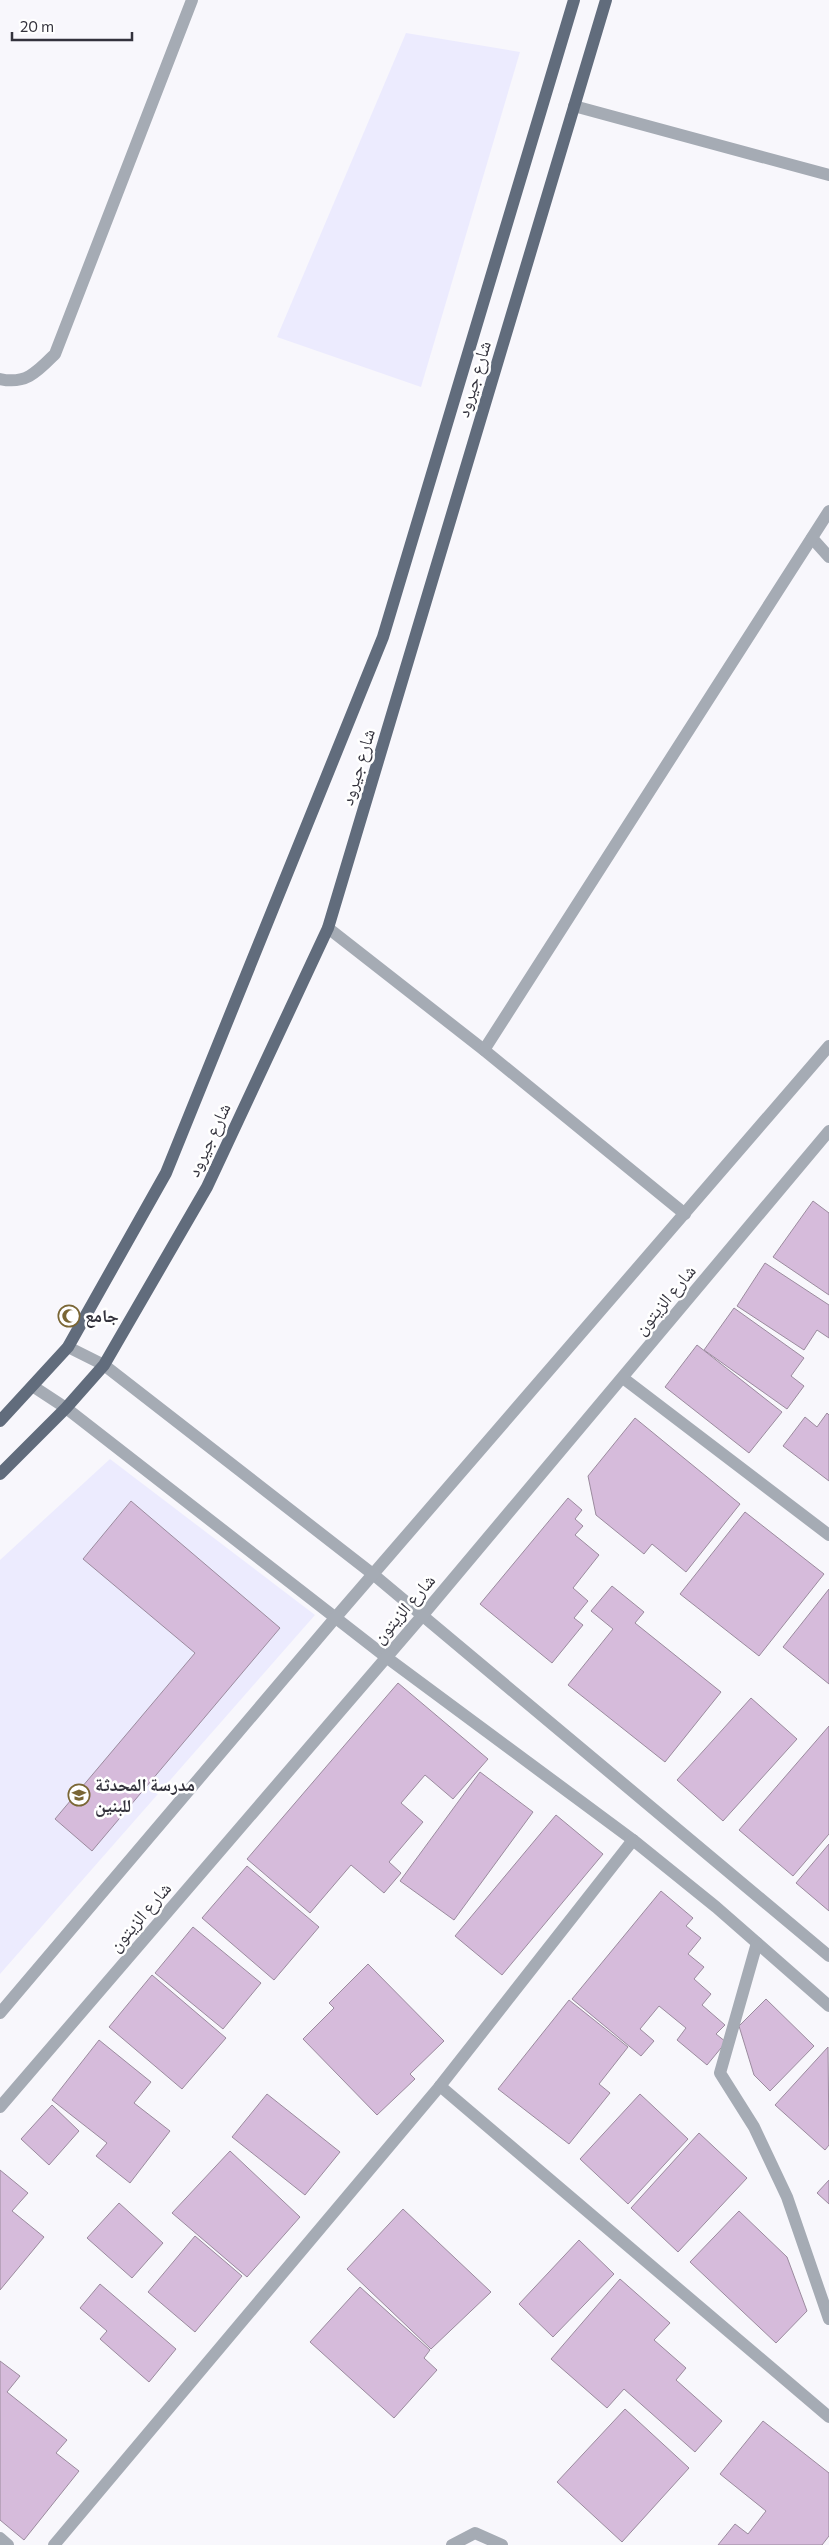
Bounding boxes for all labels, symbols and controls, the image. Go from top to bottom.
scale bar [12,10,132,42]
text: 20 m [20,17,54,35]
street label: شارع جيرود [451,338,496,420]
street label: شارع جيرود [335,726,380,808]
street label: شارع جيرود [181,1099,236,1180]
street label: شارع الزيتون [629,1260,701,1340]
mosque icon: جامع [57,1304,81,1328]
place label: جامع [85,1304,119,1328]
street label: شارع الزيتون [367,1569,440,1648]
place label: مدرسة المحدثة للبنين [95,1773,195,1817]
school or university icon: مدرسة المحدثة للبنين [67,1783,91,1807]
street label: شارع الزيتون [103,1877,176,1956]

